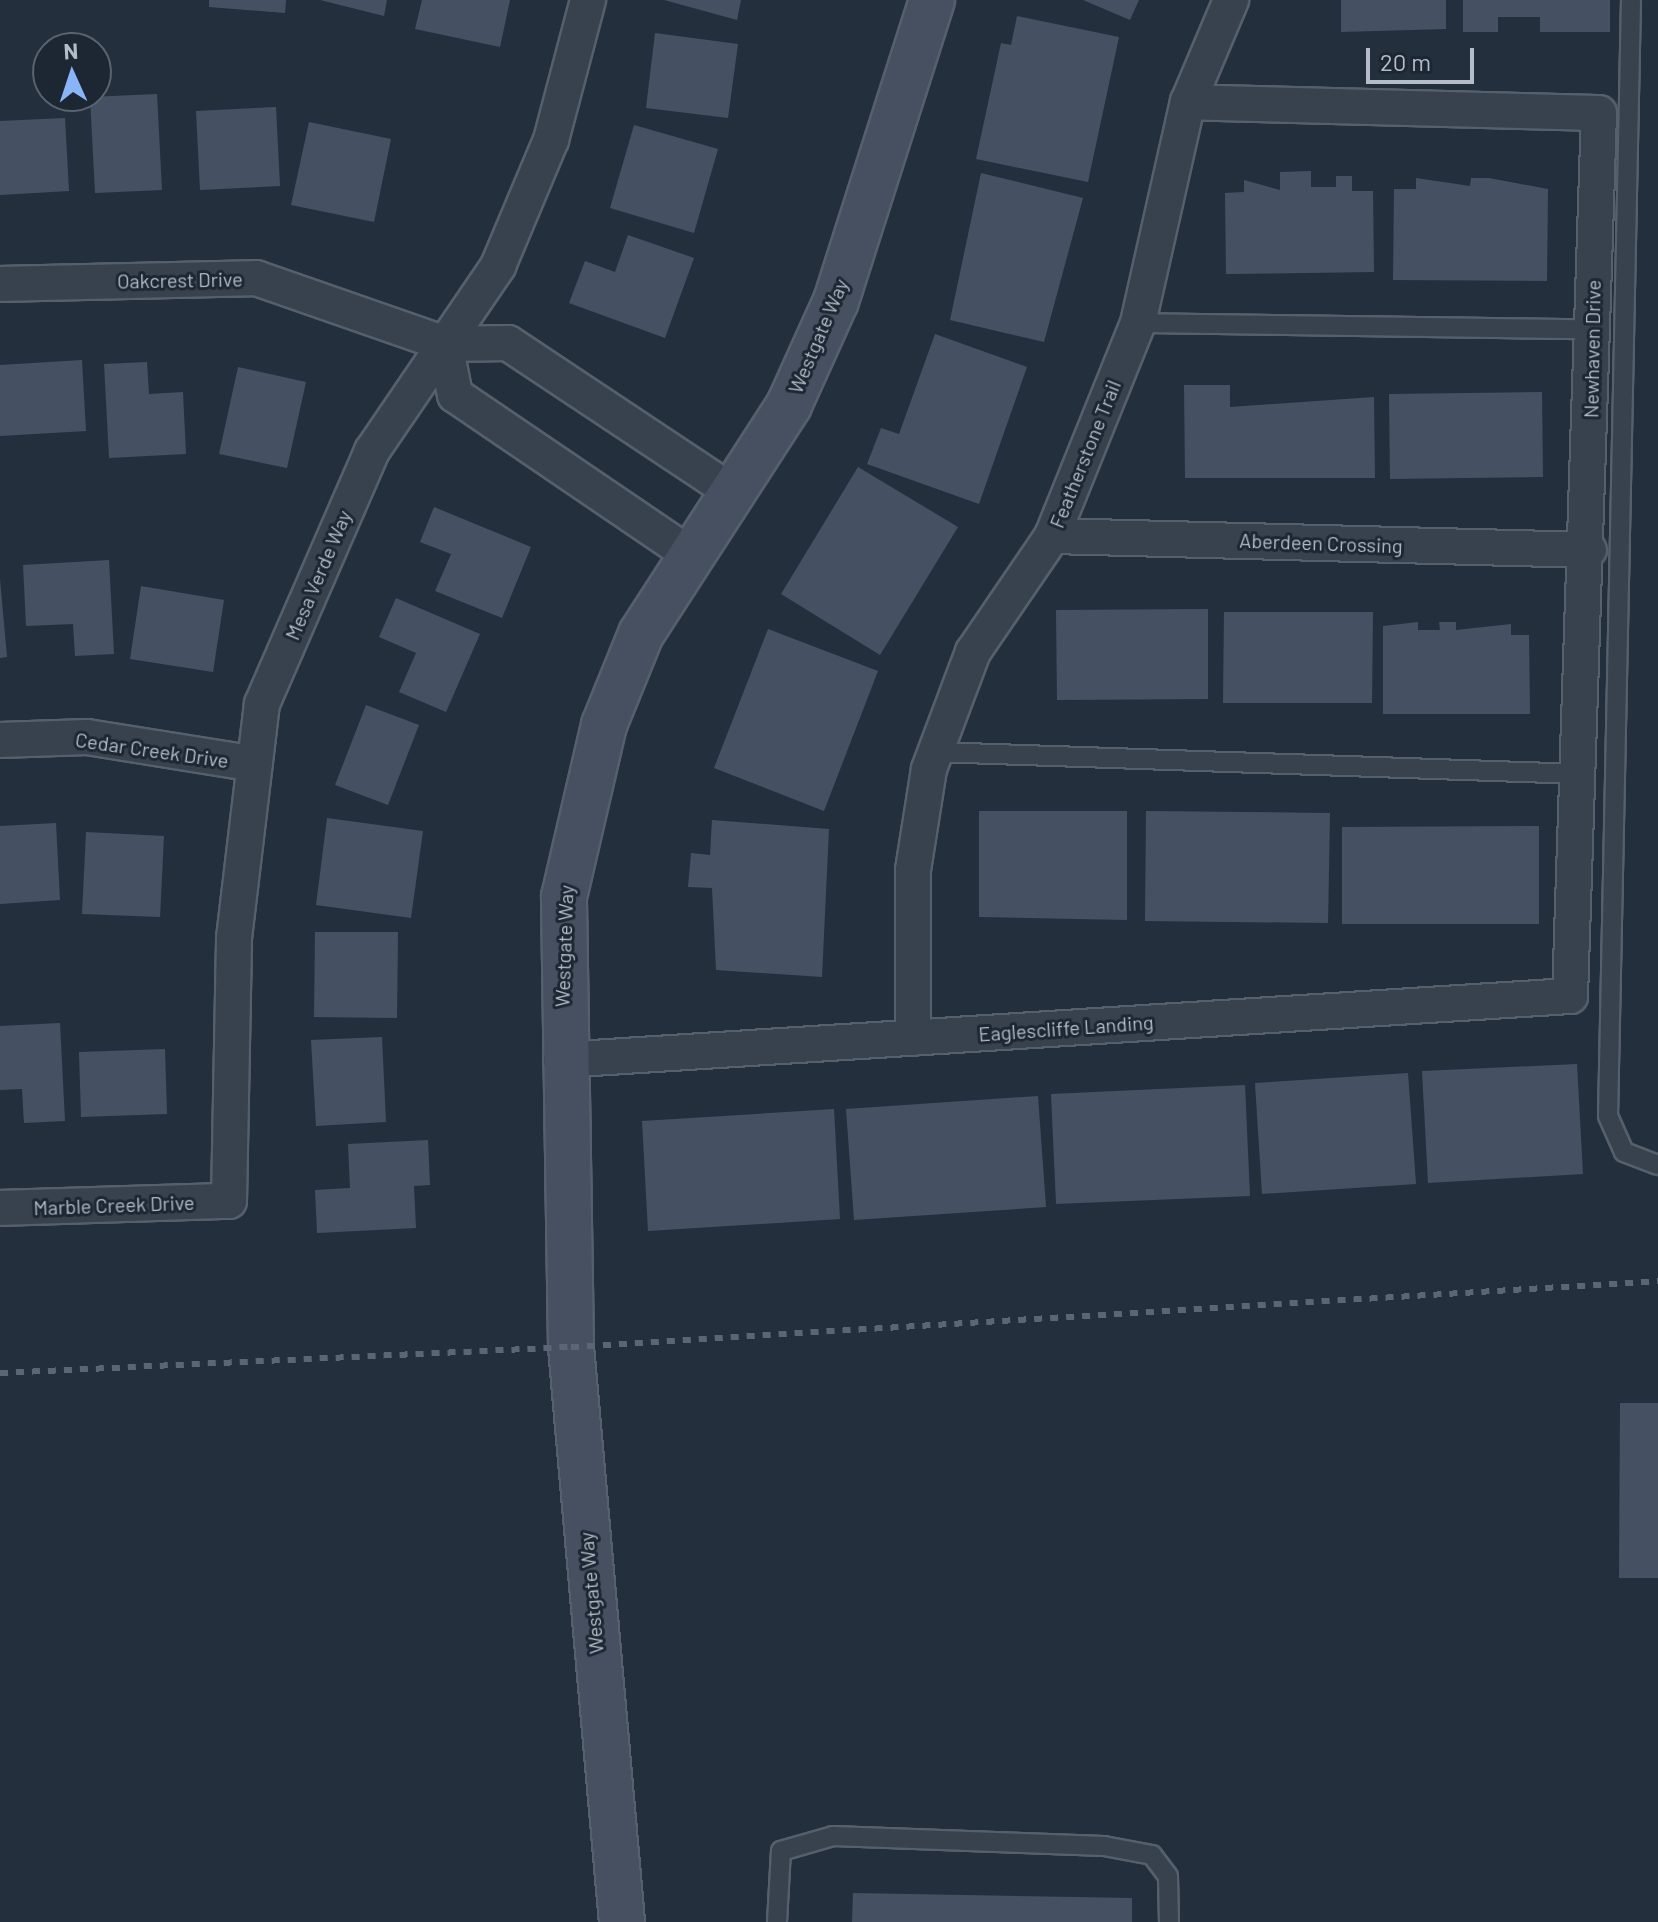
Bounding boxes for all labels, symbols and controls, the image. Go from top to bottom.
north arrow [32,32,112,112]
scale bar [1370,32,1478,82]
text: N [63,37,79,63]
text: 20 m [1380,47,1431,76]
street label: Oakcrest Drive [117,267,243,293]
street label: Westgate Way [783,275,853,397]
street label: Newhaven Drive [1579,280,1605,418]
street label: Featherstone Trail [1044,377,1126,531]
street label: Mesa Verde Way [280,506,356,644]
street label: Aberdeen Crossing [1239,528,1403,558]
street label: Cedar Creek Drive [74,727,230,773]
street label: Westgate Way [550,885,578,1007]
street label: Eaglescliffe Landing [978,1010,1154,1046]
street label: Marble Creek Drive [33,1190,195,1220]
street label: Westgate Way [574,1531,608,1655]

